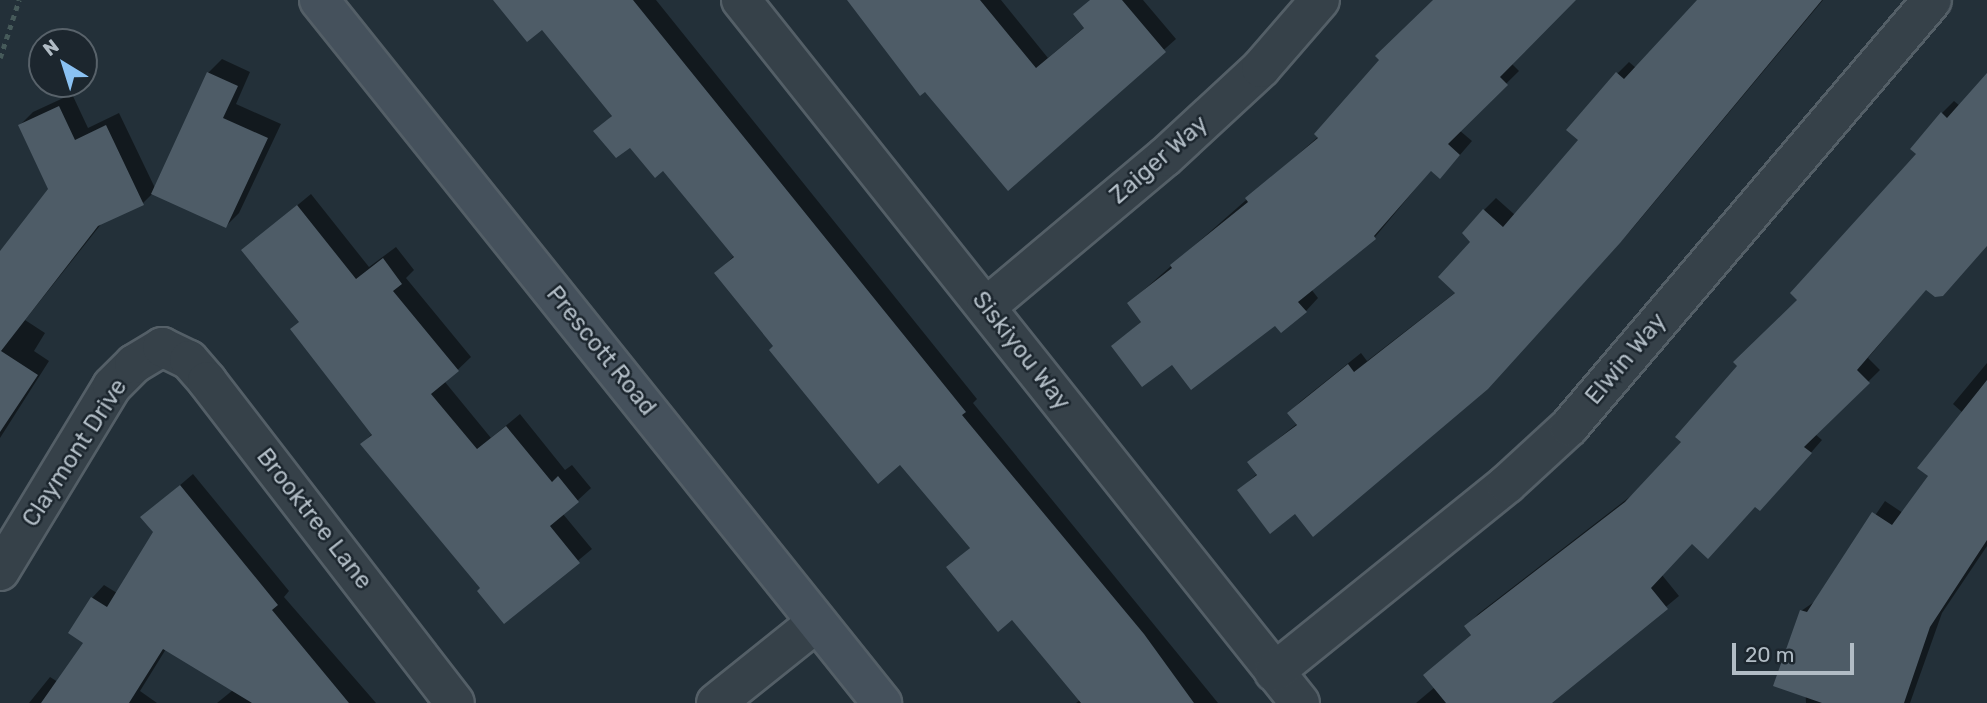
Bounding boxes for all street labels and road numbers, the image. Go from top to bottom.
street label: Zaiger Way [1104,109,1214,211]
street label: Prescott Road [540,280,662,422]
street label: Siskiyou Way [966,286,1076,416]
street label: Elwin Way [1579,307,1673,411]
street label: Claymont Drive [16,374,134,532]
street label: Brooktree Lane [250,443,378,595]

